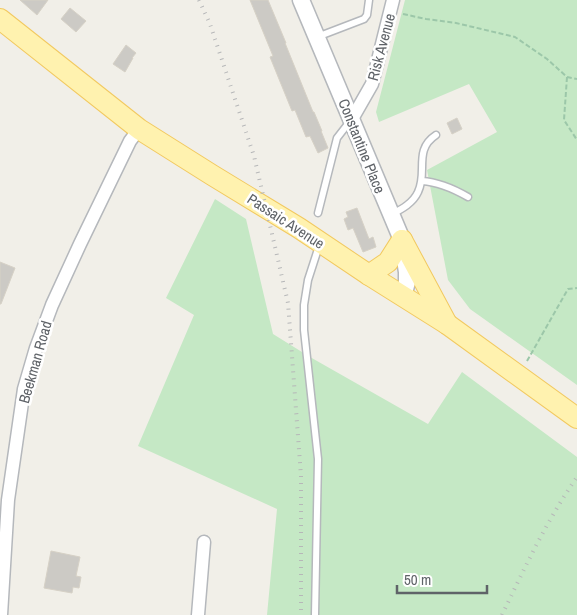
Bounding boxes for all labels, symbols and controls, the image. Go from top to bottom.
street label: Risk Avenue [362,11,400,83]
street label: Constantine Place [333,95,391,197]
street label: Passaic Avenue [243,188,329,254]
street label: Beekman Road [13,318,57,406]
scale bar [397,562,487,594]
text: 50 m [404,569,431,590]

